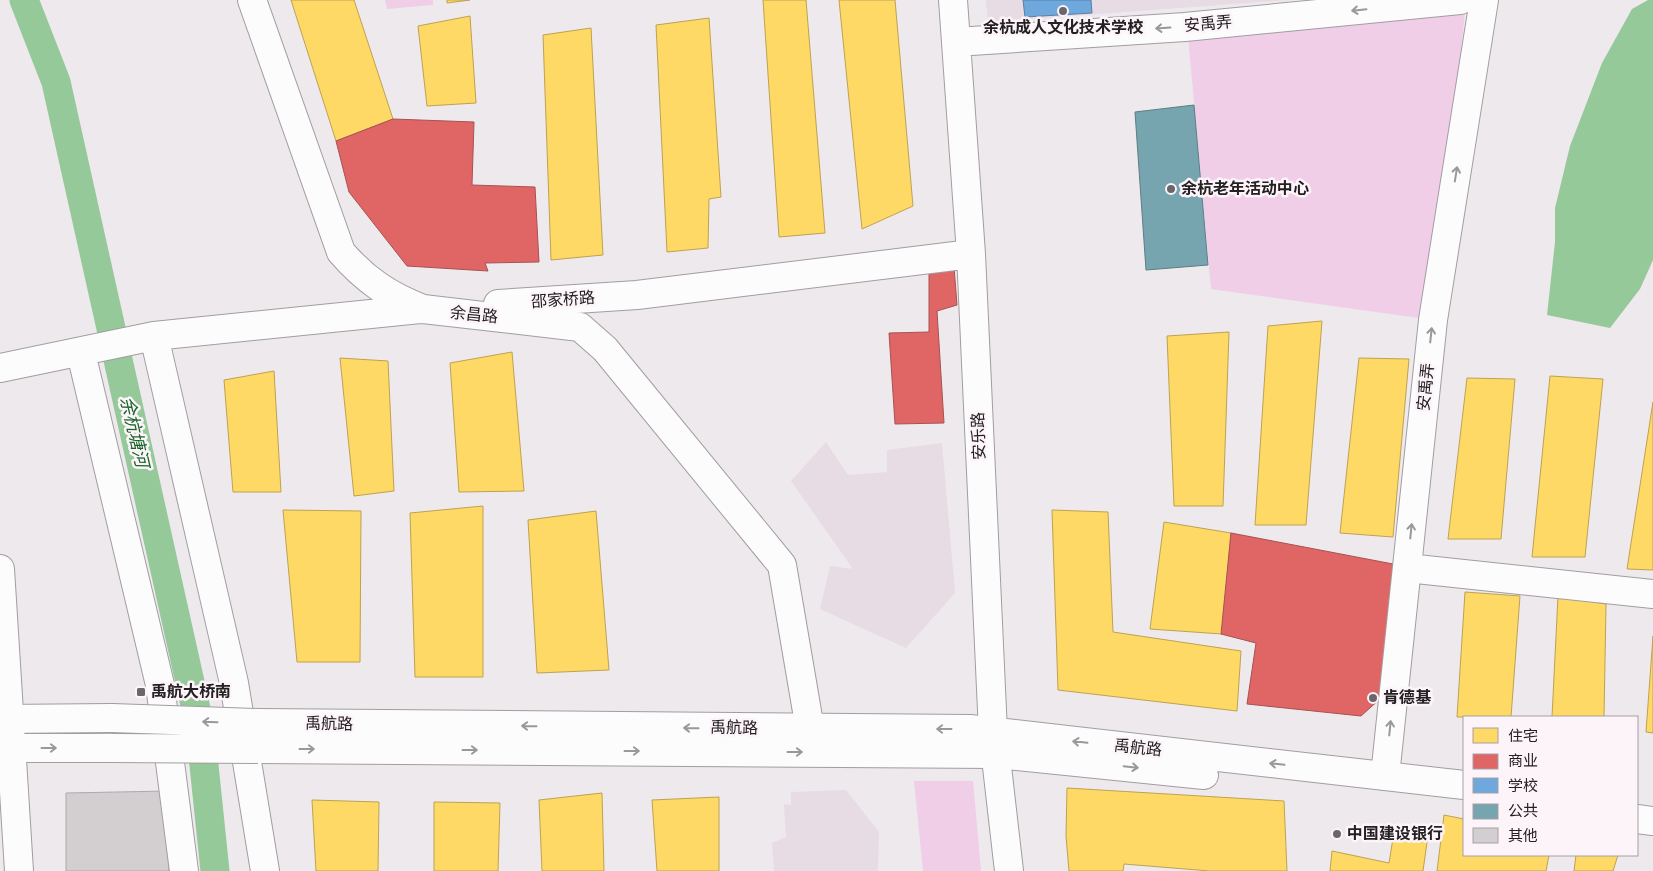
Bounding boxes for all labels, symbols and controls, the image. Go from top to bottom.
marker: 余杭成人文化技术学校 [1057,5,1069,17]
one-way arrow [1351,5,1367,15]
street label: 安禹弄 [1183,10,1233,38]
place label: 余杭成人文化技术学校 [983,16,1144,40]
one-way arrow [1155,24,1171,33]
one-way arrow [1452,167,1462,183]
place label: 余杭老年活动中心 [1181,177,1309,201]
marker: 余杭老年活动中心 [1165,183,1177,195]
street label: 邵家桥路 [530,286,596,314]
street label: 余昌路 [449,301,499,329]
one-way arrow [1426,327,1436,343]
street label: 安禹弄 [1412,362,1440,412]
water label: 余杭塘河 [113,394,156,473]
street label: 安乐路 [966,412,992,460]
one-way arrow [1406,523,1416,539]
place label: 禹航大桥南 [151,680,231,704]
marker: 禹航大桥南 [135,686,147,698]
place label: 肯德基 [1383,686,1432,710]
marker: 肯德基 [1367,692,1379,704]
street label: 禹航路 [305,712,353,736]
street label: 禹航路 [710,716,758,740]
legend [1463,716,1638,856]
one-way arrow [202,717,218,727]
one-way arrow [1385,720,1395,736]
one-way arrow [521,721,538,731]
one-way arrow [684,723,700,732]
one-way arrow [937,724,953,734]
text: 住宅 [1508,725,1538,748]
street label: 禹航路 [1113,734,1163,762]
one-way arrow [1073,737,1089,747]
one-way arrow [40,743,56,753]
one-way arrow [298,744,315,754]
one-way arrow [461,745,477,755]
one-way arrow [624,746,640,756]
one-way arrow [786,748,802,757]
text: 商业 [1508,750,1538,773]
one-way arrow [1269,759,1285,769]
one-way arrow [1123,763,1139,772]
text: 学校 [1508,775,1538,798]
text: 公共 [1508,800,1538,823]
place label: 中国建设银行 [1347,822,1443,846]
text: 其他 [1508,825,1538,848]
marker: 中国建设银行 [1331,828,1343,840]

